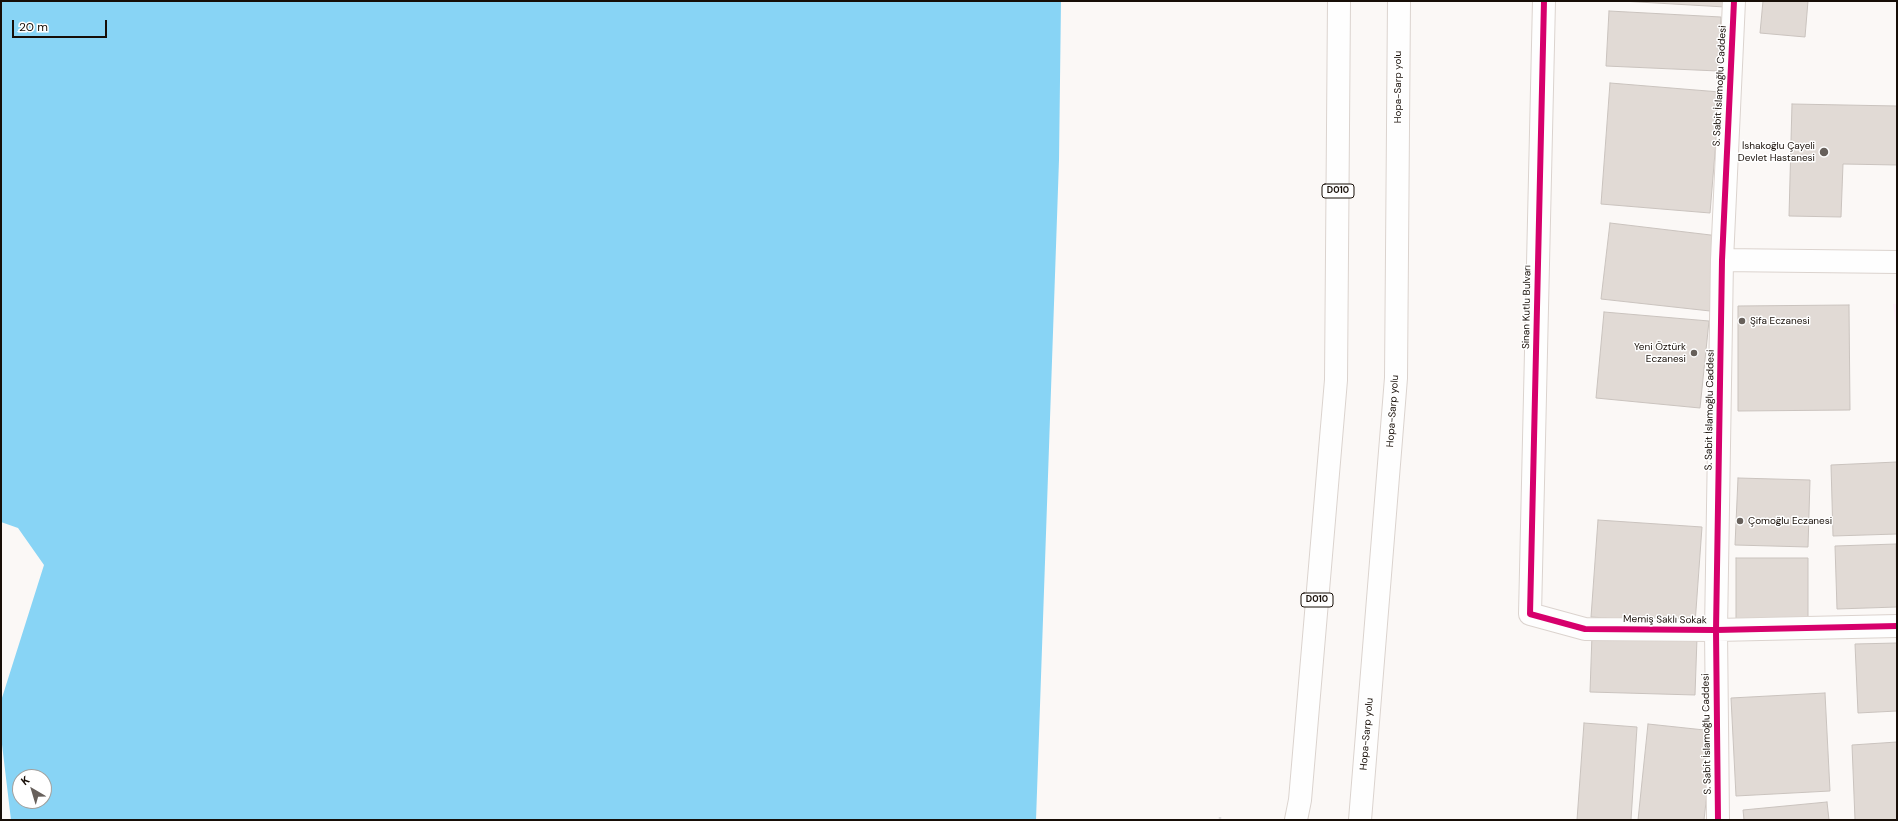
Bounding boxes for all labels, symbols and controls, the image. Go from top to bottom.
scale bar [14,12,109,38]
text: 20 m [19,19,48,35]
street label: S. Sabit İslamoğlu Caddesi [1711,25,1729,147]
street label: Hopa-Sarp yolu [1392,51,1404,123]
place label: İshakoğlu Çayeli Devlet Hastanesi [1738,140,1815,164]
marker: İshakoğlu Çayeli Devlet Hastanesi [1818,146,1830,158]
road number: D010 [1322,184,1354,198]
street label: Sinan Kutlu Bulvarı [1520,265,1534,349]
place label: Şifa Eczanesi [1750,315,1810,327]
marker: Şifa Eczanesi [1737,316,1747,326]
place label: Yeni Öztürk Eczanesi [1634,341,1686,364]
marker: Yeni Öztürk Eczanesi [1689,348,1699,358]
street label: S. Sabit İslamoğlu Caddesi [1703,349,1717,471]
street label: Hopa-Sarp yolu [1384,374,1402,448]
place label: Çomoğlu Eczanesi [1748,515,1832,527]
marker: Çomoğlu Eczanesi [1735,516,1745,526]
road number: D010 [1301,593,1333,607]
street label: Memiş Saklı Sokak [1623,613,1707,627]
street label: S. Sabit İslamoğlu Caddesi [1700,673,1714,795]
street label: Hopa-Sarp yolu [1358,697,1376,771]
north arrow [12,769,52,809]
text: K [18,773,32,788]

